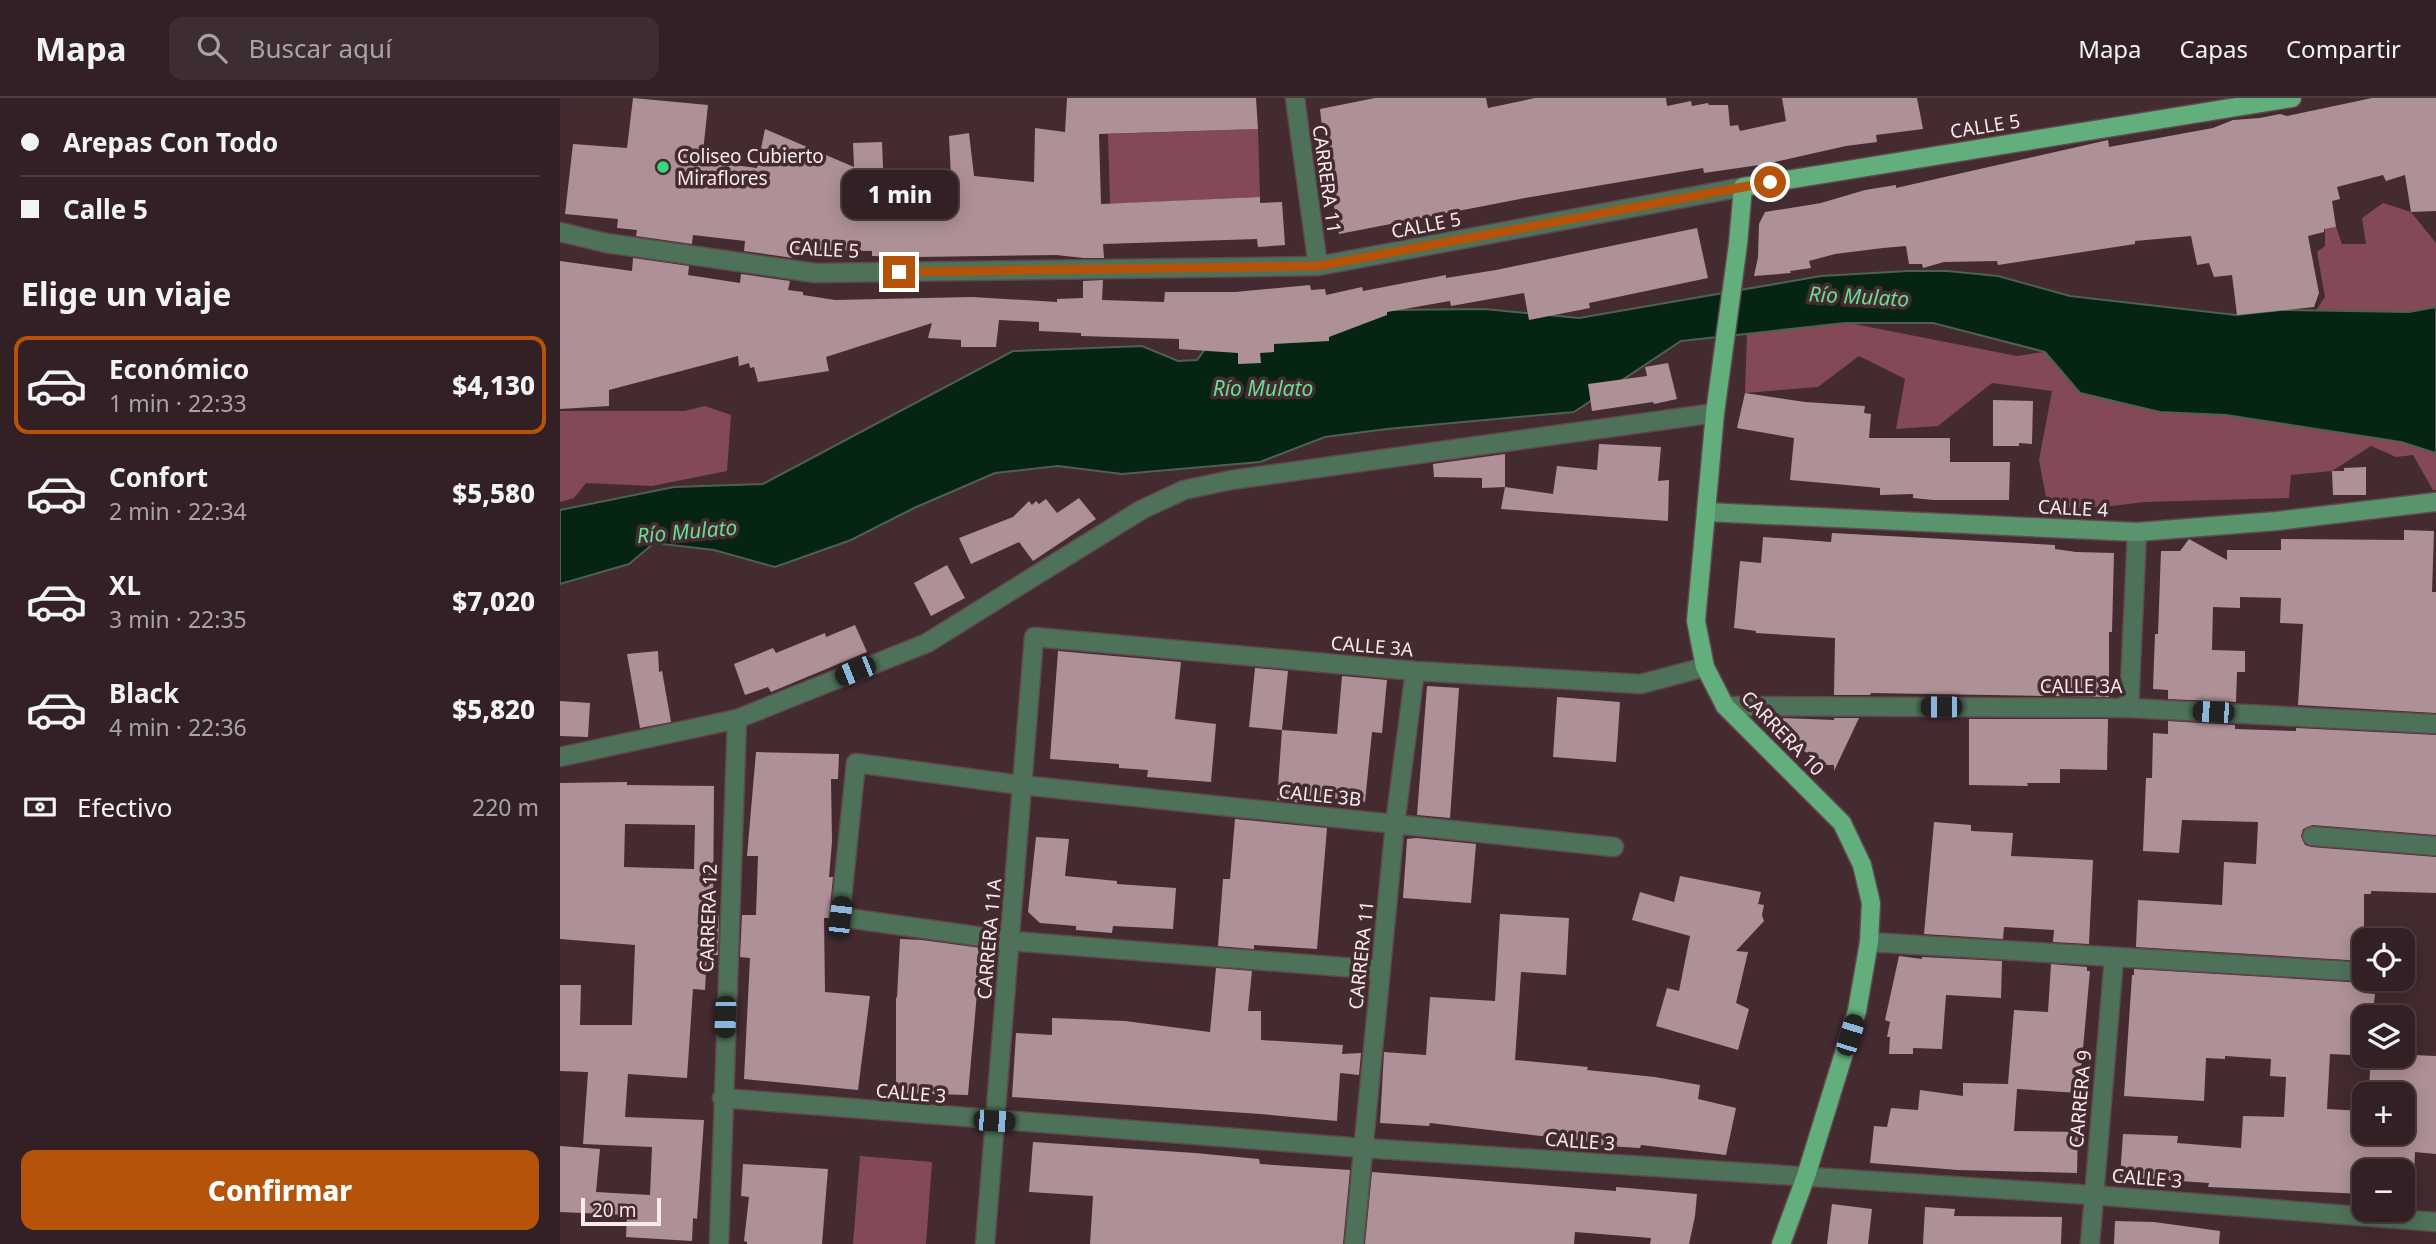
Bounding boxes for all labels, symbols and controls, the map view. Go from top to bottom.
search box [169,17,659,80]
text: Mapa [35,26,127,71]
icon: search [193,29,231,67]
text: Buscar aquí [249,30,392,66]
text: Mapa [2078,32,2142,65]
text: Capas [2180,32,2248,65]
text: Compartir [2286,32,2401,65]
street label: CALLE 5 [1948,108,2022,144]
street label: CARRERA 11 [1307,123,1347,235]
text: Arepas Con Todo [63,124,278,160]
place label: Coliseo Cubierto Miraflores [677,143,824,191]
marker: Coliseo Cubierto Miraflores [655,159,671,175]
route start [1754,166,1786,198]
callout: 1 min [841,170,957,220]
text: 1 min [868,178,932,210]
text: Calle 5 [63,191,148,227]
street label: CALLE 5 [1389,206,1463,244]
street label: CALLE 5 [788,234,860,264]
route end [883,256,915,288]
text: Elige un viaje [21,272,231,315]
water label: Río Mulato [1808,279,1910,313]
text: Económico [109,351,249,387]
icon: car [25,354,88,417]
text: $4,130 [452,367,535,403]
water label: Río Mulato [1213,374,1313,402]
text: 1 min · 22:33 [109,387,247,419]
text: Confort [109,459,208,495]
icon: car [25,462,88,525]
text: $5,580 [452,475,535,511]
street label: CALLE 4 [2037,493,2109,523]
text: 2 min · 22:34 [109,495,247,527]
water label: Río Mulato [636,513,738,549]
text: XL [109,567,141,603]
icon: car [25,570,88,633]
text: $7,020 [452,583,535,619]
text: 3 min · 22:35 [109,603,247,635]
street label: CALLE 3A [1330,629,1415,663]
car [832,653,879,689]
street label: CALLE 3A [2040,673,2123,699]
text: Black [109,675,179,711]
icon: car [25,678,88,741]
street label: CARRERA 10 [1736,685,1830,781]
text: $5,820 [452,691,535,727]
car [1921,697,1963,718]
car [2192,700,2235,724]
text: 4 min · 22:36 [109,711,247,743]
street label: CALLE 3B [1277,778,1363,812]
icon: cash [21,788,59,826]
text: Efectivo [77,789,173,825]
text: 220 m [472,791,539,823]
street label: CARRERA 12 [693,863,723,973]
street label: CARRERA 11A [971,877,1007,1000]
car [828,895,853,939]
street label: CARRERA 11 [1342,899,1380,1011]
map controls [2352,928,2415,1222]
button: locate [2352,928,2415,991]
car [714,996,737,1038]
button: layers [2352,1005,2415,1068]
car [1834,1012,1867,1058]
street label: CARRERA 9 [2063,1049,2097,1149]
street label: CALLE 3 [875,1077,947,1109]
button: + [2352,1082,2415,1145]
car [973,1109,1016,1133]
street label: CALLE 3 [1544,1126,1616,1156]
button: Confirmar [21,1150,539,1230]
button: − [2352,1159,2415,1222]
street label: CALLE 3 [2111,1162,2183,1194]
scale bar [581,1195,662,1227]
text: 20 m [592,1197,636,1223]

